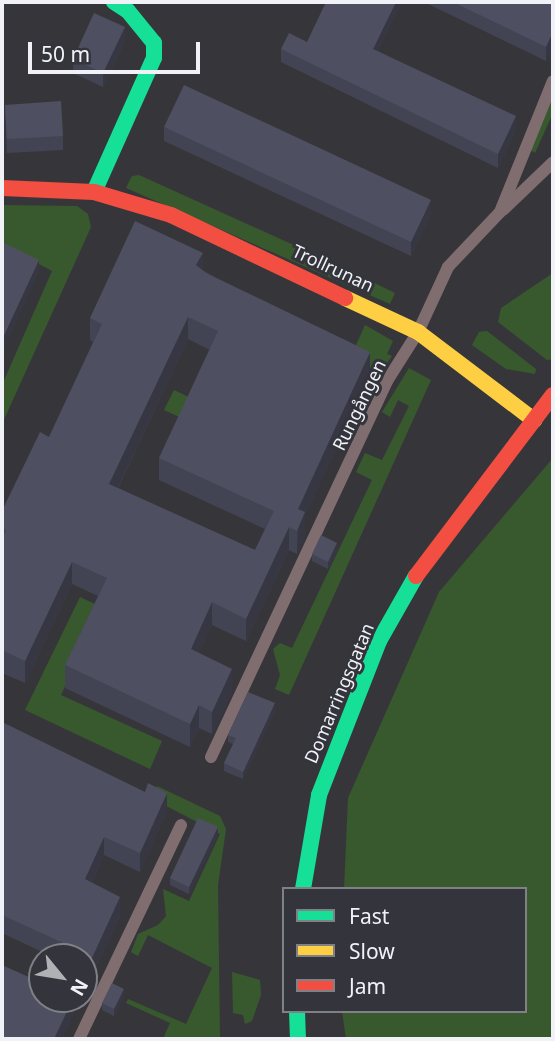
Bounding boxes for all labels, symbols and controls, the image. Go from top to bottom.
scale bar [32,28,203,72]
text: 50 m [41,40,90,68]
street label: Trollrunan [289,240,377,296]
street label: Rungången [328,356,390,454]
street label: Domarringsgatan [300,620,378,766]
legend [282,887,527,1013]
text: Fast [349,902,389,930]
text: Slow [349,937,395,965]
north arrow [28,943,98,1013]
text: Jam [349,972,386,1000]
text: N [64,974,95,1001]

